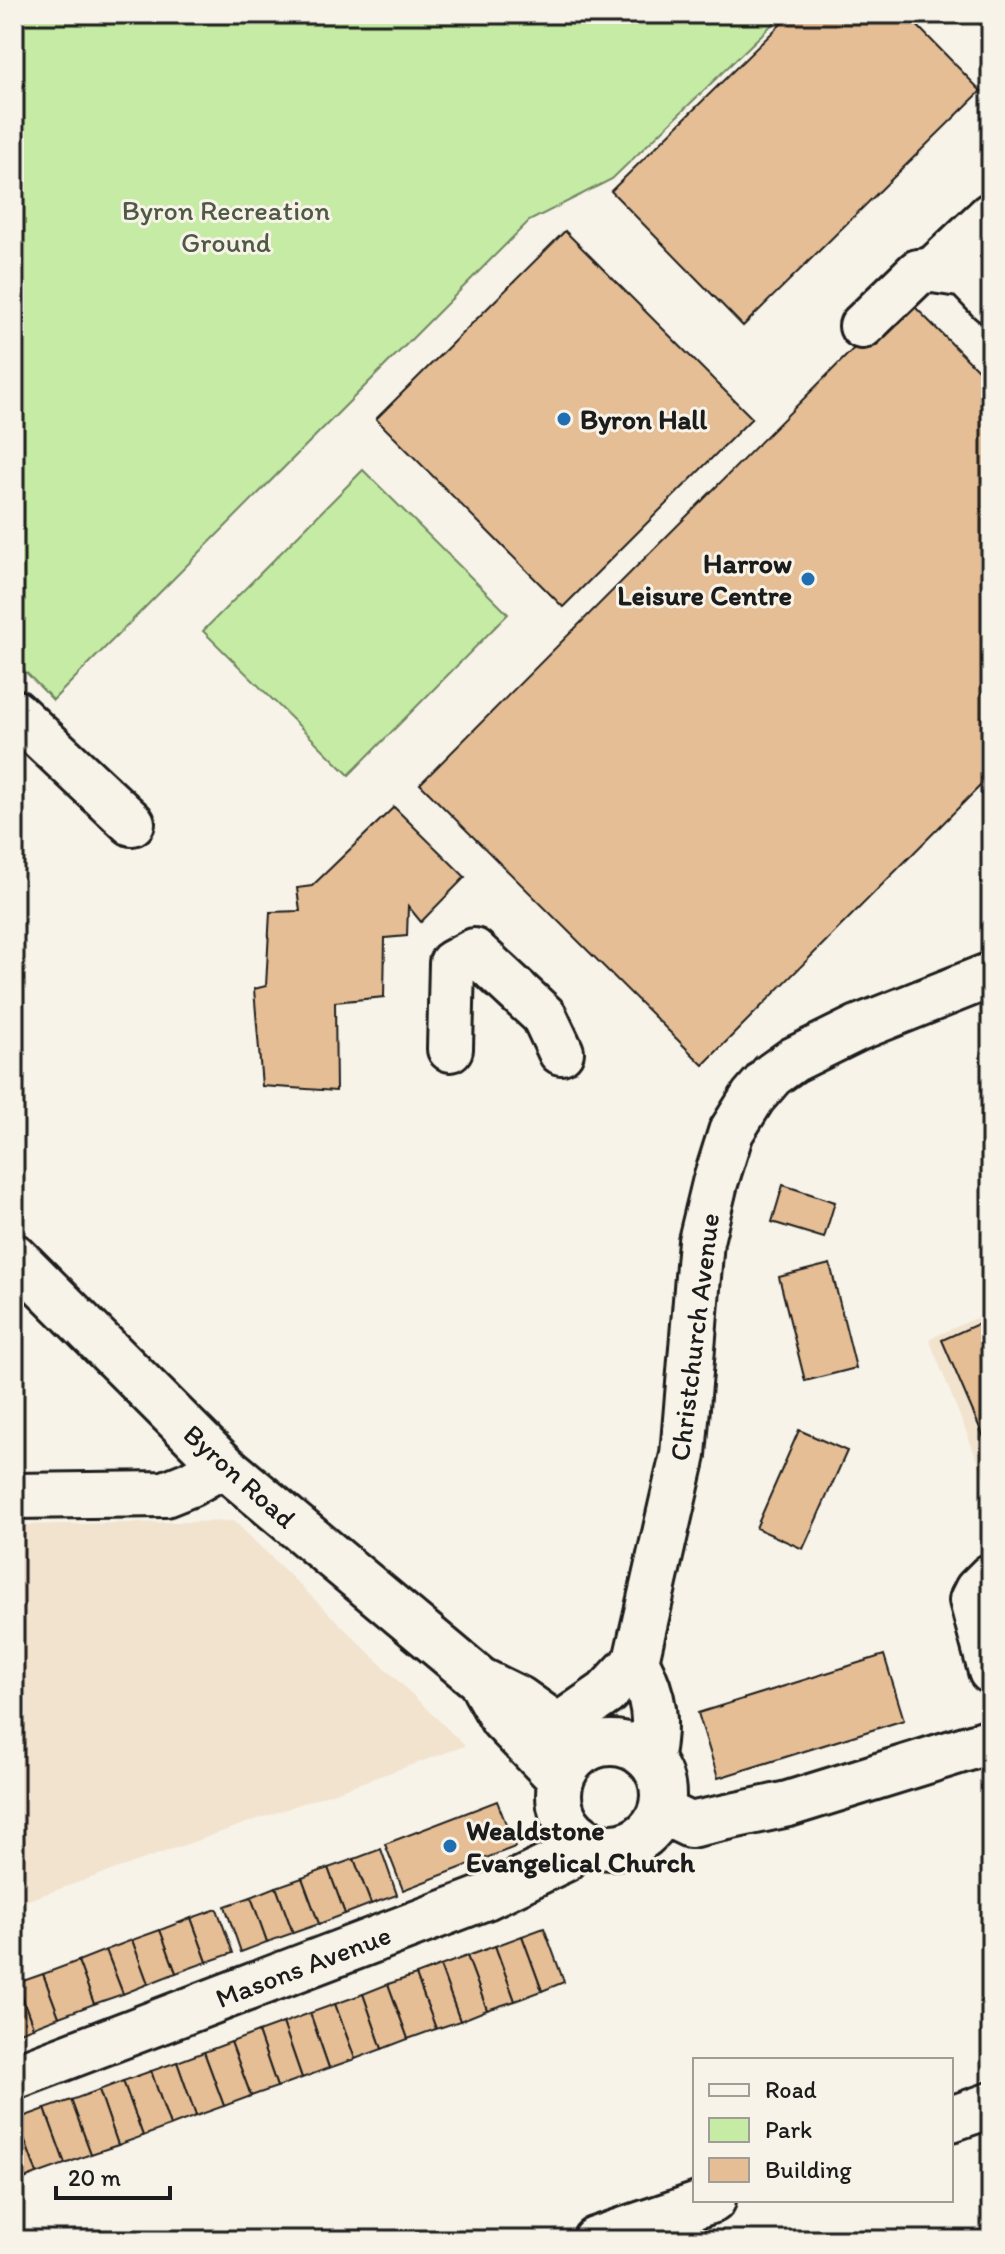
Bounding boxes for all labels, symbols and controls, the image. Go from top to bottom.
park label: Byron Recreation Ground [122,193,330,259]
place label: Byron Hall [580,402,707,436]
marker: Byron Hall [555,410,573,428]
place label: Harrow Leisure Centre [617,546,792,612]
marker: Harrow Leisure Centre [799,570,817,588]
street label: Christchurch Avenue [662,1211,726,1463]
street label: Byron Road [177,1417,304,1536]
place label: Wealdstone Evangelical Church [466,1813,696,1879]
marker: Wealdstone Evangelical Church [441,1837,459,1855]
street label: Masons Avenue [211,1917,395,2015]
legend [693,2058,953,2202]
text: Road [765,2075,817,2104]
text: Park [765,2115,812,2144]
scale bar [56,2150,170,2200]
text: Building [765,2155,852,2184]
text: 20 m [68,2163,121,2192]

